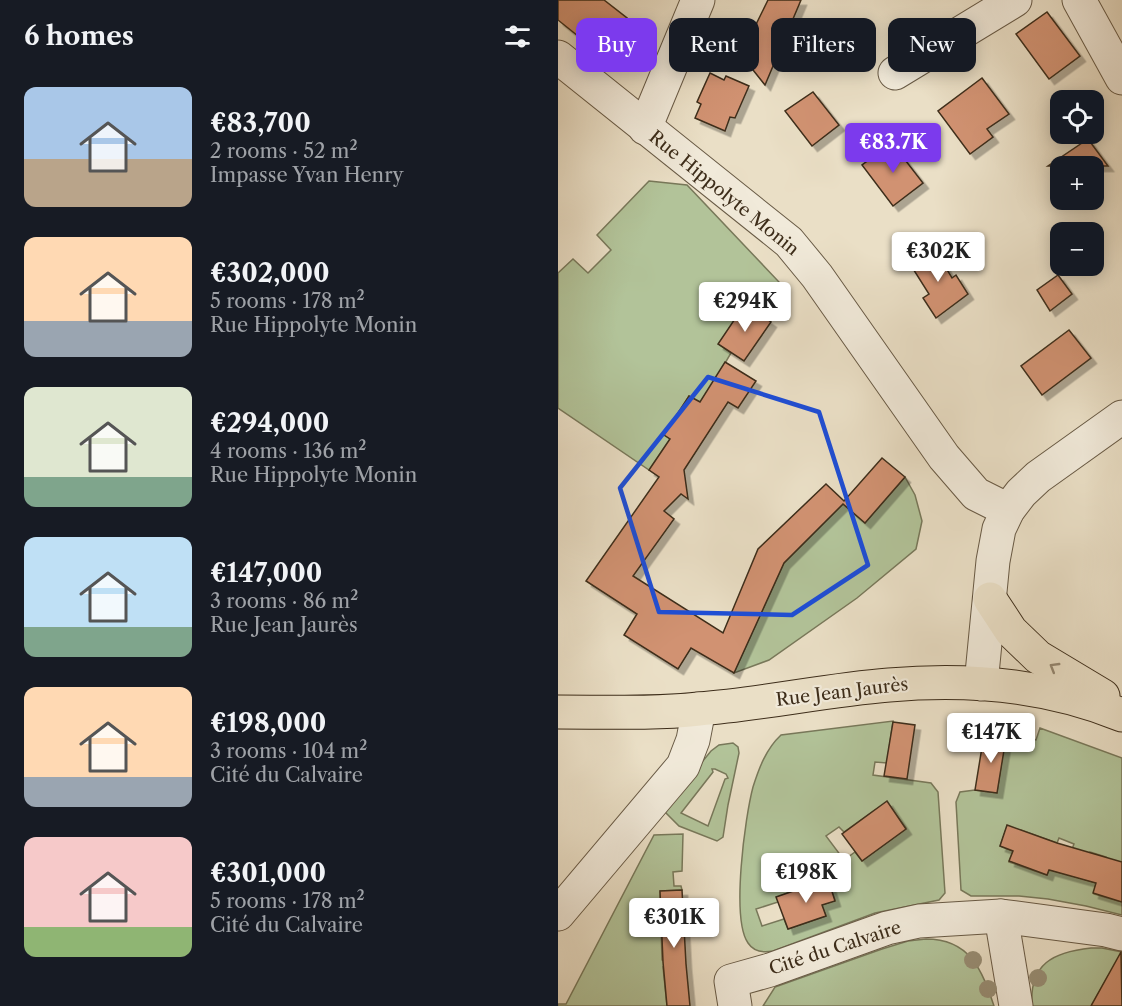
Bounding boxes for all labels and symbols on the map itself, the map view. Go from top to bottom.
pin: €83.7K [844,123,942,174]
street label: Rue Hippolyte Monin [645,126,803,260]
pin: €302K [896,232,980,283]
pin: €294K [703,282,787,333]
one-way arrow [1050,662,1061,674]
street label: Rue Jean Jaurès [775,673,909,711]
pin: €147K [949,713,1033,764]
pin: €198K [764,853,848,904]
pin: €301K [632,898,716,949]
street label: Cité du Calvaire [766,916,904,980]

